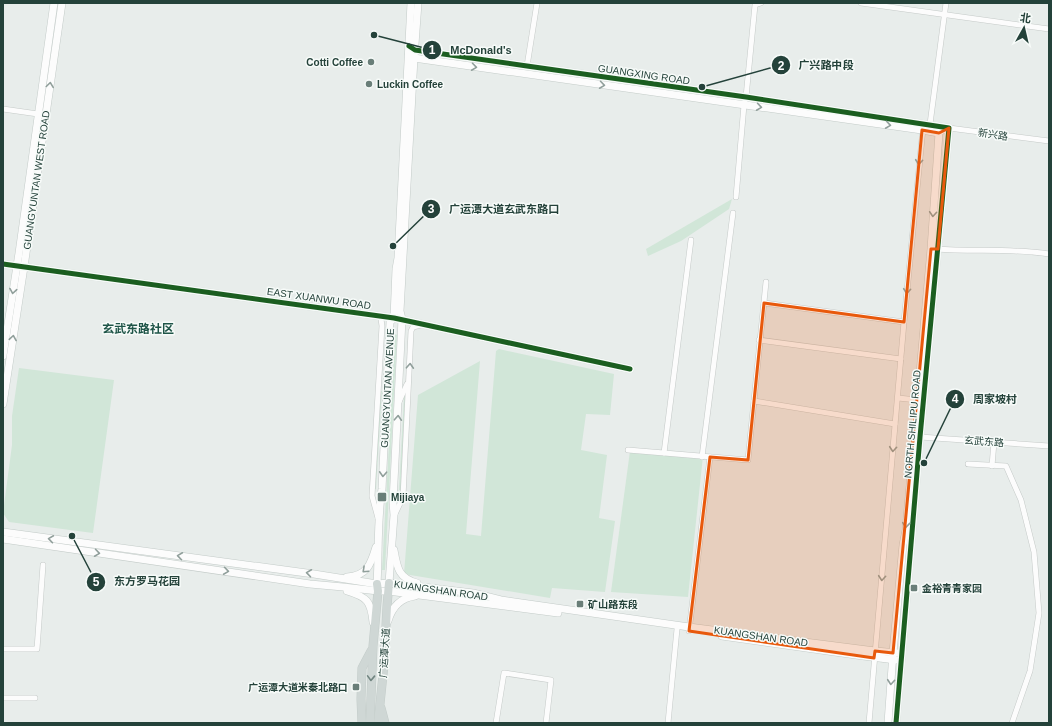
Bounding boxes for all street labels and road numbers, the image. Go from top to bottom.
street label: GUANGXING ROAD [597,63,691,86]
street label: GUANGYUNTAN WEST ROAD [21,110,52,250]
street label: 新兴路 [977,127,1009,142]
street label: EAST XUANWU ROAD [266,286,372,311]
street label: GUANGYUNTAN AVENUE [379,328,396,448]
street label: NORTH SHILIPU ROAD [902,369,923,479]
street label: 玄武东路 [964,435,1004,448]
street label: KUANGSHAN ROAD [393,578,489,603]
street label: KUANGSHAN ROAD [713,624,809,649]
street label: 广运潭大道 [377,628,392,678]

